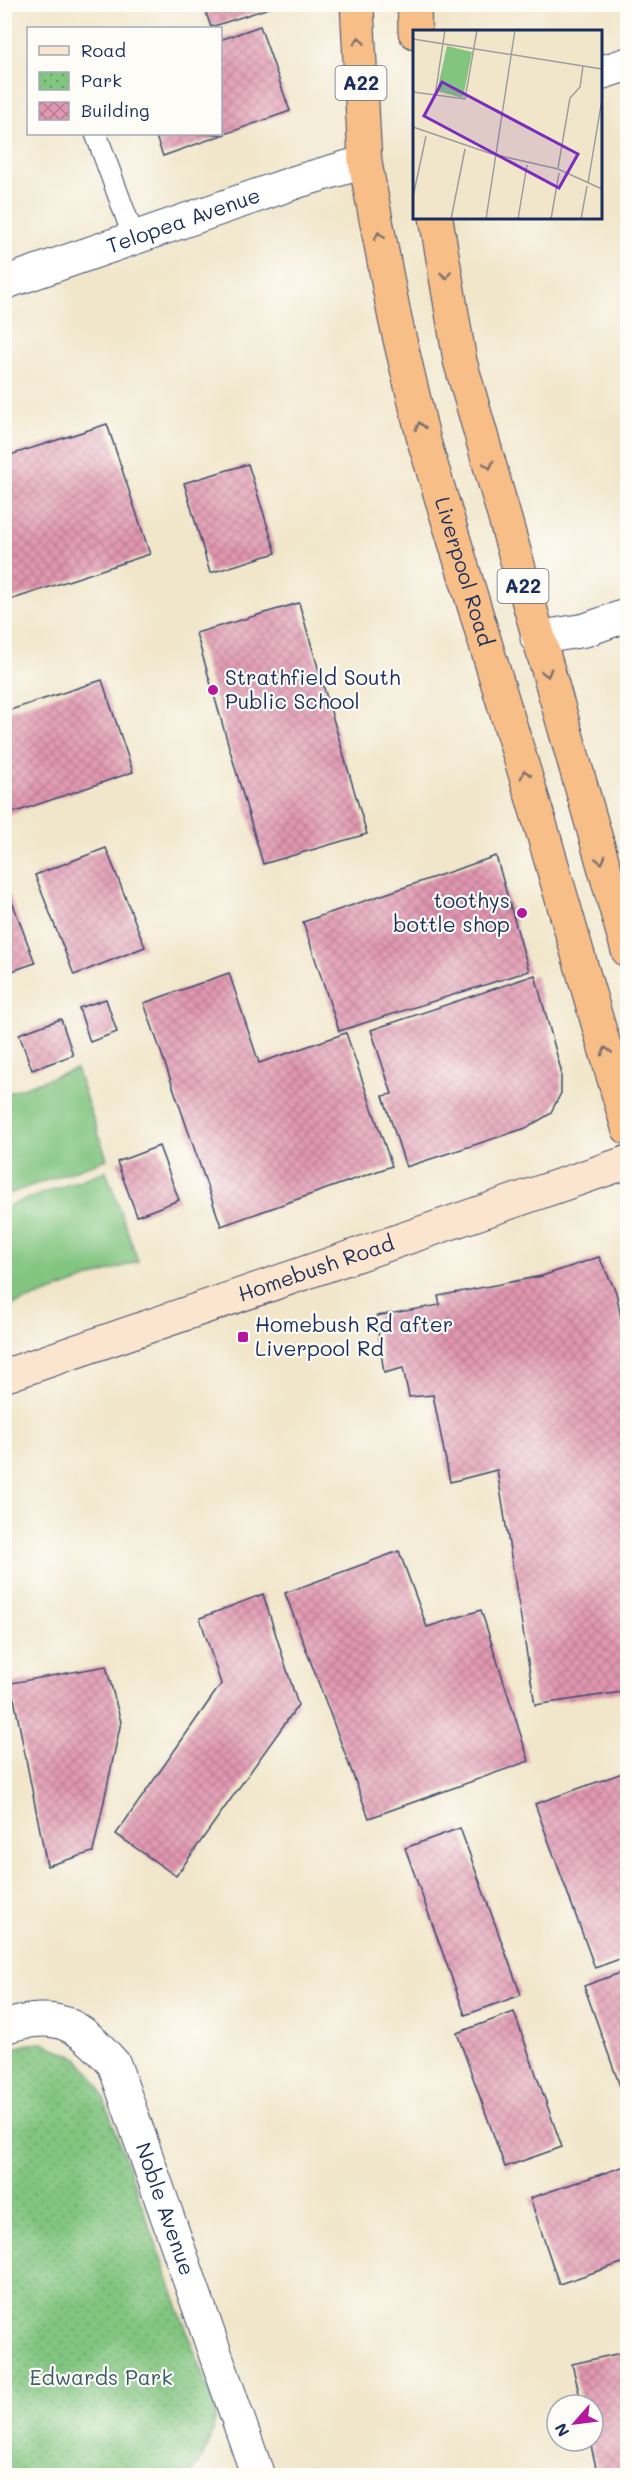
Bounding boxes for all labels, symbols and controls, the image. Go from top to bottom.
legend [27,27,222,135]
inset map [413,30,602,219]
one-way arrow [352,36,365,45]
text: Road [81,38,126,62]
road number: A22 [336,66,386,100]
text: Park [81,68,122,92]
text: Building [81,98,149,122]
street label: Telopea Avenue [103,180,264,259]
one-way arrow [373,231,386,241]
one-way arrow [439,271,451,280]
one-way arrow [415,421,428,431]
one-way arrow [482,459,494,470]
street label: Liverpool Road [430,493,500,649]
road number: A22 [498,569,548,603]
place label: Strathfield South Public School [225,663,401,714]
one-way arrow [540,667,552,678]
marker: Strathfield South Public School [206,683,220,697]
one-way arrow [520,769,532,780]
one-way arrow [594,854,606,865]
place label: toothys bottle shop [393,886,510,937]
marker: toothys bottle shop [515,906,529,920]
one-way arrow [600,1046,613,1056]
street label: Homebush Road [234,1228,397,1307]
place label: Homebush Rd after Liverpool Rd [255,1310,453,1361]
marker: Homebush Rd after Liverpool Rd [236,1330,250,1344]
street label: Noble Avenue [130,2139,202,2279]
park label: Edwards Park [29,2363,173,2390]
north arrow [545,2393,605,2453]
text: N [549,2420,573,2441]

